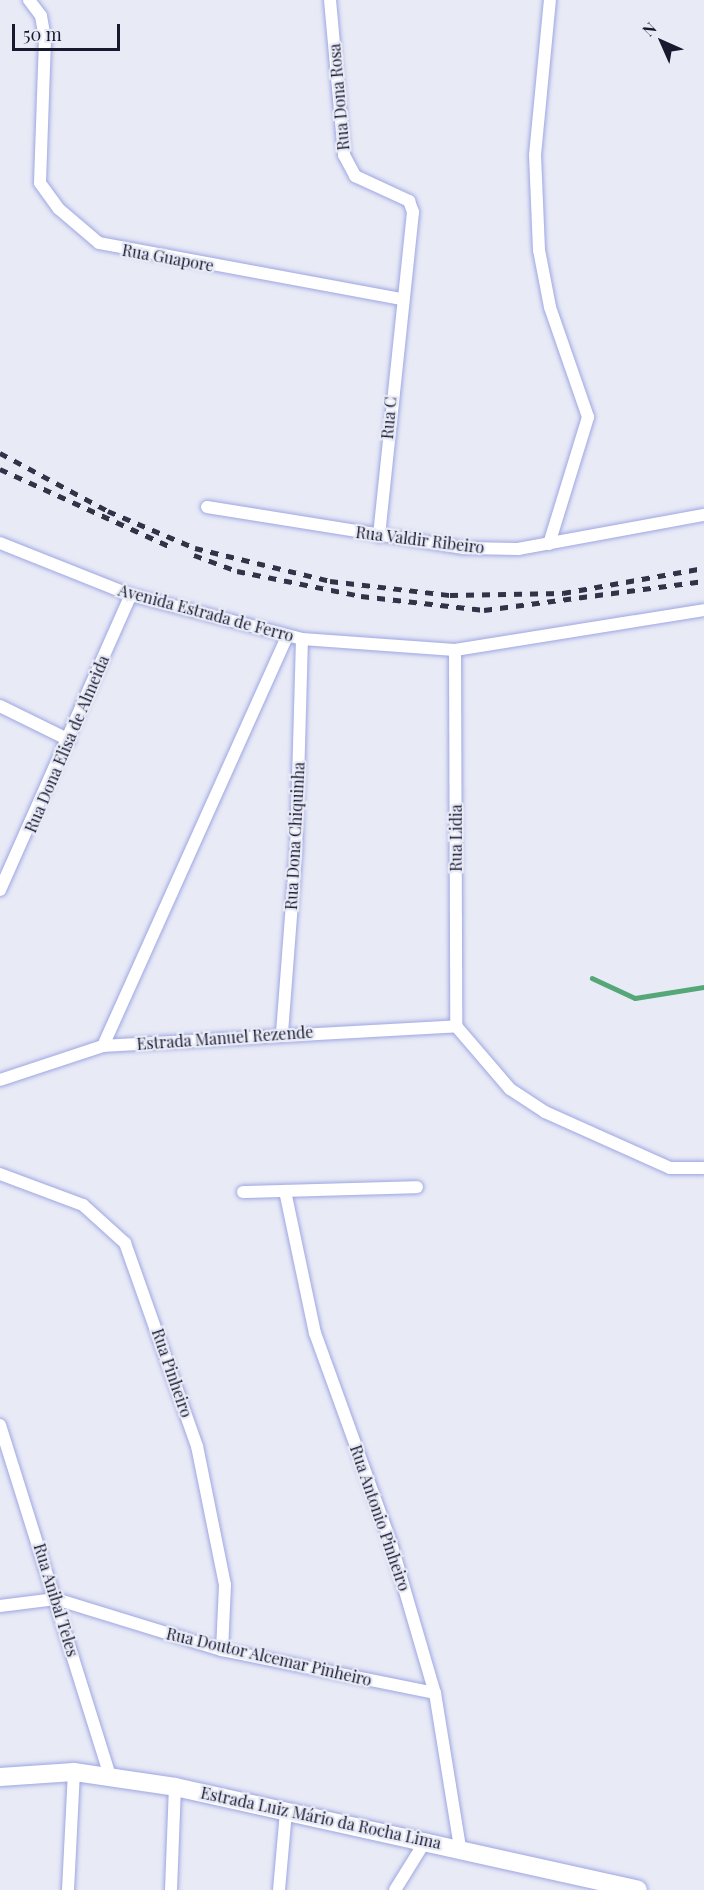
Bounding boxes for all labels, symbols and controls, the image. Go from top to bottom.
scale bar [15,12,123,50]
north arrow [632,12,692,72]
text: N [637,17,660,40]
text: 50 m [23,22,62,46]
street label: Rua Dona Rosa [325,43,353,151]
street label: Rua Guapore [120,240,216,276]
street label: Rua C [378,396,400,440]
street label: Rua Valdir Ribeiro [354,523,486,557]
street label: Avenida Estrada de Ferro [116,580,296,646]
street label: Rua Dona Elisa de Almeida [21,652,113,836]
street label: Rua Dona Chiquinha [282,761,308,911]
street label: Rua Lidia [446,804,466,872]
street label: Estrada Manuel Rezende [136,1022,314,1054]
street label: Rua Pinheiro [148,1326,196,1420]
street label: Rua Antonio Pinheiro [346,1442,414,1594]
street label: Rua Anibal Teles [29,1541,83,1659]
street label: Rua Doutor Alcemar Pinheiro [164,1624,374,1690]
street label: Estrada Luiz Mário da Rocha Lima [199,1783,443,1853]

